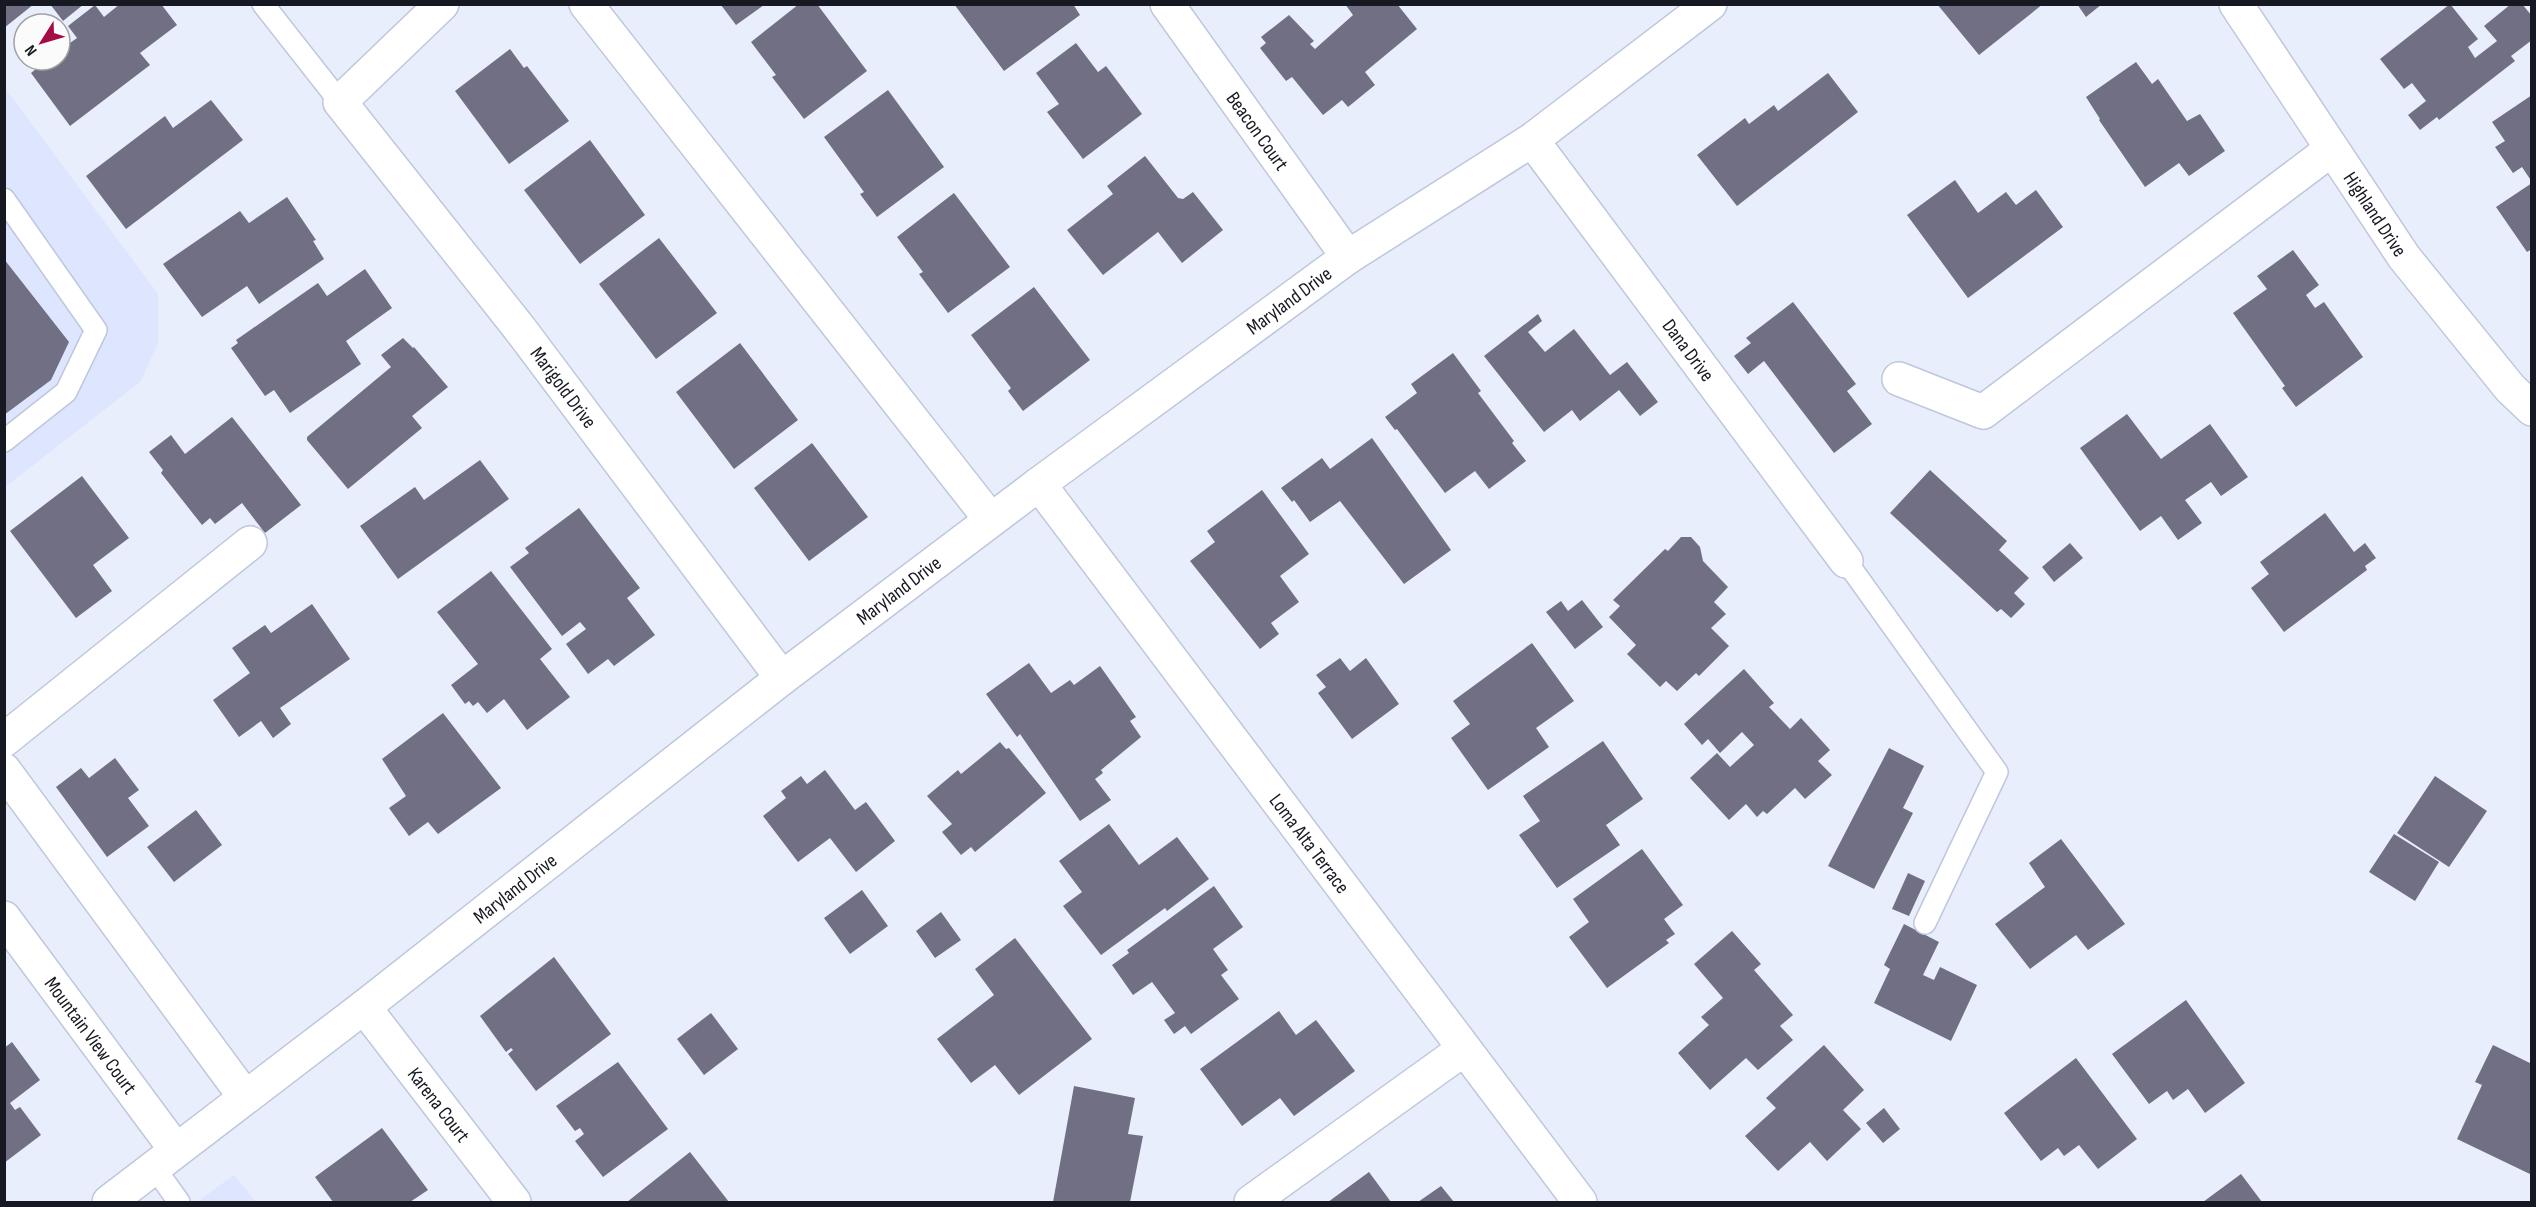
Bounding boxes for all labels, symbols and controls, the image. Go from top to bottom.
north arrow [12,12,72,72]
text: N [21,41,41,59]
street label: Beacon Court [1221,87,1293,175]
street label: Highland Drive [2338,167,2411,262]
street label: Maryland Drive [1242,262,1337,340]
street label: Dana Drive [1657,315,1719,387]
street label: Marigold Drive [525,342,601,433]
street label: Maryland Drive [852,551,946,630]
street label: Loma Alta Terrace [1264,790,1354,898]
street label: Maryland Drive [469,849,562,929]
street label: Mountain View Court [39,973,141,1099]
street label: Karena Court [402,1063,475,1147]

